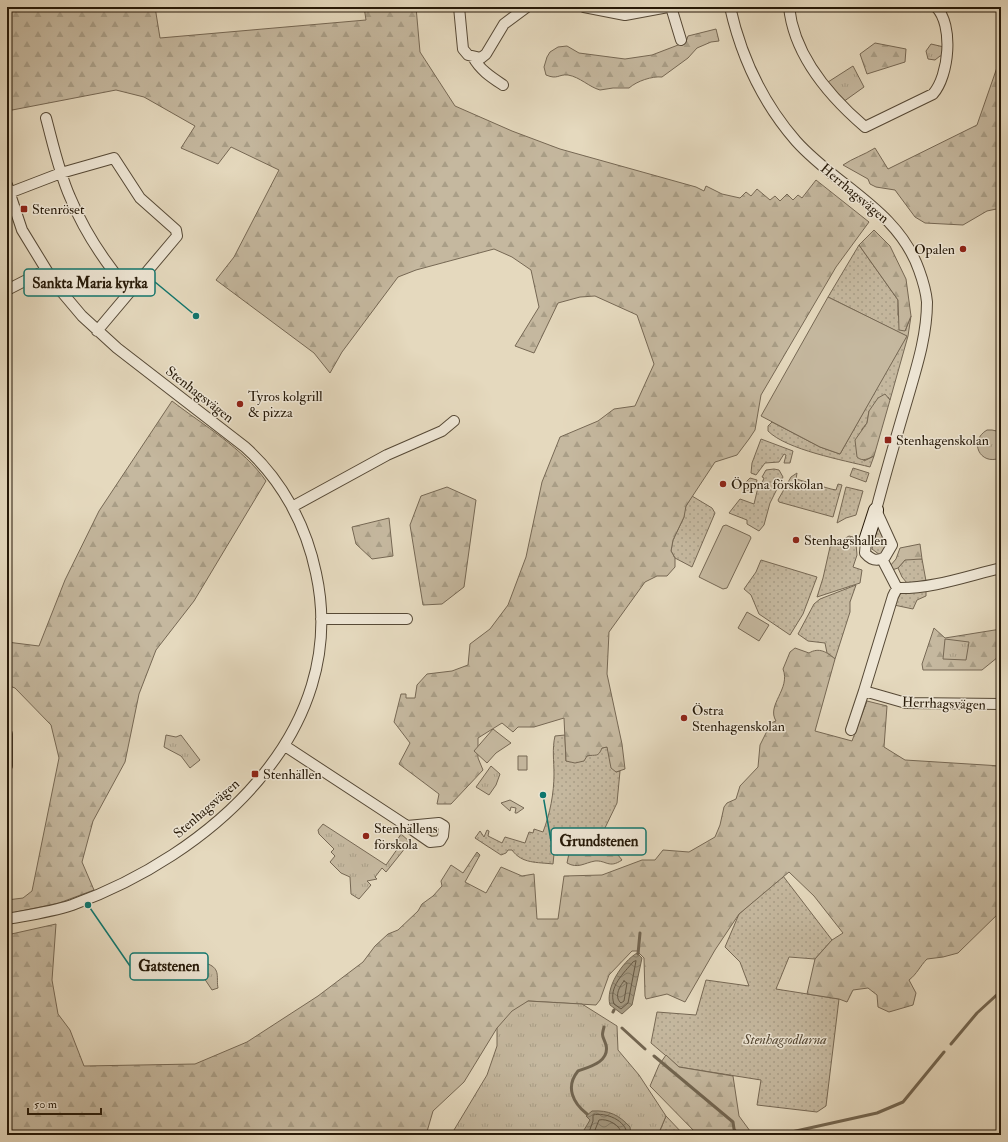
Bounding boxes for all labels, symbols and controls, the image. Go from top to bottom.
street label: Herrhagsvägen [817,160,892,227]
place label: Stenröset [32,201,85,218]
marker: Stenröset [19,204,29,214]
place label: Opalen [914,241,955,259]
marker: Opalen [958,244,968,254]
callout: Sankta Maria kyrka [24,269,155,296]
text: Sankta Maria kyrka [32,274,149,294]
street label: Stenhagsvägen [162,362,237,426]
place label: Tyros kolgrill & pizza [248,388,323,422]
marker: Tyros kolgrill & pizza [235,399,245,409]
place label: Stenhagenskolan [896,432,989,449]
marker: Stenhagenskolan [883,435,893,445]
place label: Öppna förskolan [731,476,823,494]
marker: Öppna förskolan [718,479,728,489]
place label: Stenhagshallen [804,532,887,549]
marker: Stenhagshallen [791,535,801,545]
street label: Herrhagsvägen [902,694,986,713]
place label: Östra Stenhagenskolan [692,702,785,735]
marker: Östra Stenhagenskolan [679,713,689,723]
place label: Stenhällen [263,766,322,783]
marker: Stenhällen [250,769,260,779]
street label: Stenhagsvägen [170,775,243,842]
place label: Stenhällens förskola [374,820,438,853]
callout: Grundstenen [551,828,646,855]
marker: Stenhällens förskola [361,831,371,841]
text: Grundstenen [559,832,639,851]
callout: Gatstenen [130,953,208,980]
text: Gatstenen [138,957,200,976]
park label: Stenhagsodlarna [742,1031,827,1048]
scale bar [28,1090,101,1116]
text: 50 m [34,1097,58,1112]

